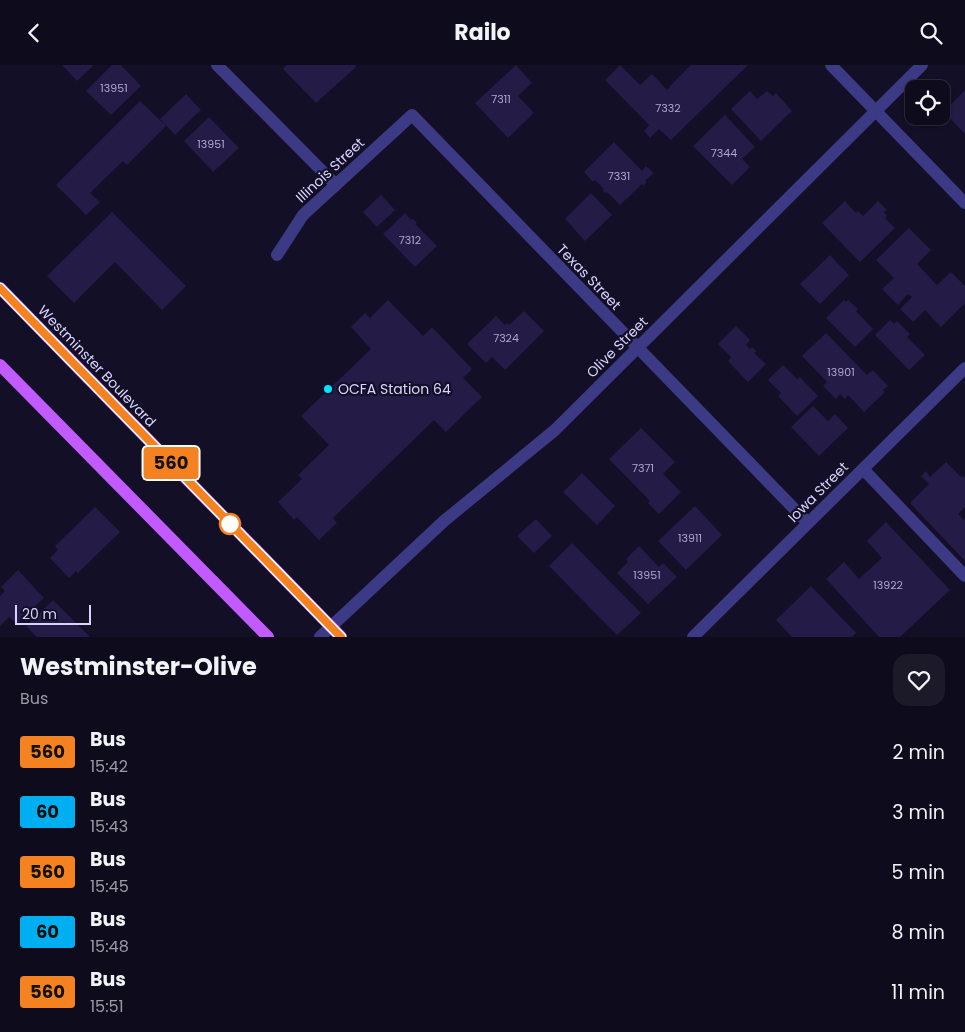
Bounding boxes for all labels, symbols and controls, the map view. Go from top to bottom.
text: Railo [454,17,511,48]
icon: back [20,19,48,47]
icon: search [917,19,945,47]
house number: 13951 [100,80,128,96]
map controls [905,80,950,125]
button: locate [905,80,950,125]
house number: 7311 [491,91,511,107]
house number: 7332 [655,100,681,116]
street label: Illinois Street [291,133,369,207]
house number: 13951 [197,136,225,152]
house number: 7344 [711,145,737,161]
house number: 7331 [608,168,630,184]
house number: 7312 [399,232,421,248]
street label: Texas Street [552,240,626,314]
street label: Westminster Boulevard [33,301,161,431]
street label: Olive Street [582,312,652,382]
house number: 7324 [493,330,519,346]
house number: 13901 [827,364,855,380]
place label: OCFA Station 64 [338,379,451,399]
marker: OCFA Station 64 [322,383,334,395]
line badge: 560 [142,447,200,479]
text: 560 [154,450,188,475]
street label: Iowa Street [783,457,853,527]
house number: 7371 [632,460,654,476]
unlabelled marker [219,513,241,535]
house number: 13911 [678,530,702,546]
house number: 13951 [633,567,661,583]
house number: 13922 [873,577,903,593]
scale bar [15,602,91,625]
text: 20 m [22,604,57,624]
text: Westminster-Olive [20,650,257,683]
button: heart [893,654,945,706]
text: Bus [20,687,48,710]
text: Bus [90,726,126,753]
text: 560 [30,739,65,764]
text: 2 min [893,739,945,766]
text: 15:42 [90,755,128,778]
text: Bus [90,786,126,813]
text: 60 [36,799,59,824]
text: 3 min [892,799,945,826]
text: 15:43 [90,815,128,838]
text: Bus [90,846,126,873]
text: 560 [30,859,65,884]
text: 5 min [892,859,945,886]
text: 15:45 [90,875,129,898]
text: Bus [90,906,126,933]
text: 60 [36,919,59,944]
text: 8 min [892,919,945,946]
text: 15:48 [90,935,129,958]
text: Bus [90,966,126,993]
text: 560 [30,979,65,1004]
text: 11 min [891,979,945,1006]
text: 15:51 [90,995,124,1018]

